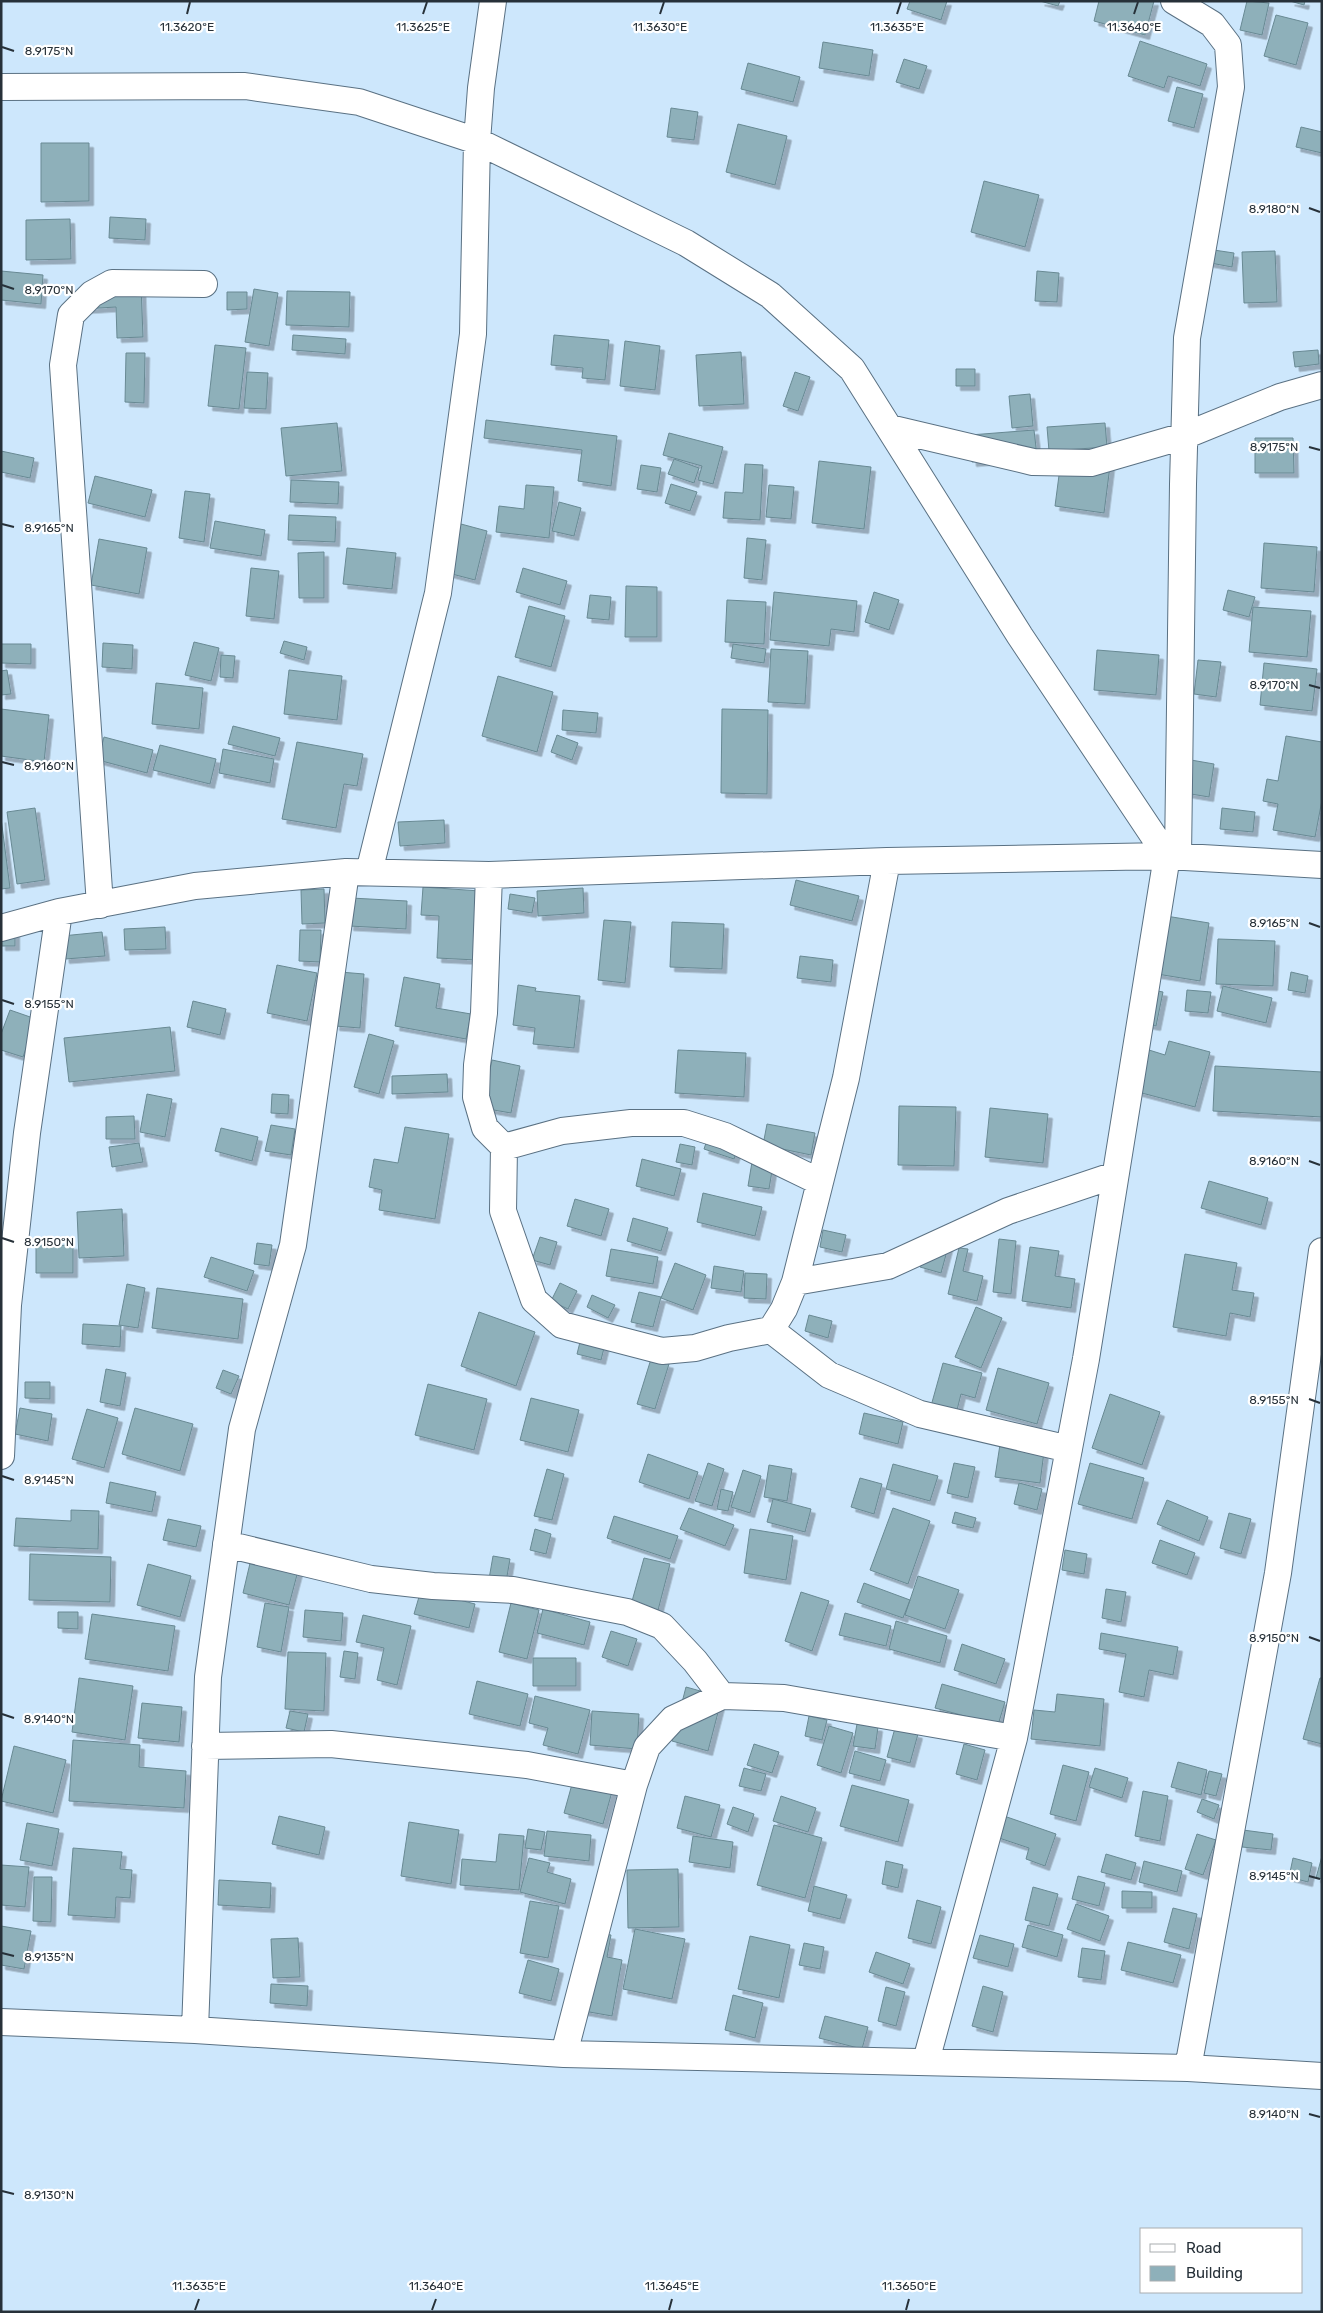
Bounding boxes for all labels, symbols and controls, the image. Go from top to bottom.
text: 11.3620°E [160,20,214,34]
text: 11.3625°E [396,20,450,34]
text: 11.3630°E [633,20,687,34]
text: 11.3635°E [870,20,924,34]
text: 11.3640°E [1107,20,1161,34]
text: 8.9175°N [25,44,73,58]
text: 8.9180°N [1249,202,1299,216]
text: 8.9170°N [24,283,74,297]
text: 8.9175°N [1250,440,1298,454]
text: 8.9165°N [24,521,74,535]
text: 8.9170°N [1249,678,1299,692]
text: 8.9160°N [24,759,74,773]
text: 8.9165°N [1249,916,1299,930]
text: 8.9155°N [24,997,74,1011]
text: 8.9160°N [1249,1154,1299,1168]
text: 8.9150°N [24,1235,74,1249]
text: 8.9155°N [1249,1393,1299,1407]
text: 8.9145°N [24,1473,74,1487]
text: 8.9150°N [1249,1631,1299,1645]
text: 8.9140°N [24,1712,74,1726]
text: 8.9145°N [1249,1869,1299,1883]
text: 8.9135°N [24,1950,74,1964]
text: 8.9140°N [1249,2107,1299,2121]
text: 8.9130°N [24,2188,74,2202]
legend [1140,2228,1303,2293]
text: Road [1186,2239,1222,2257]
text: Building [1186,2264,1243,2282]
text: 11.3635°E [172,2279,226,2293]
text: 11.3640°E [409,2279,463,2293]
text: 11.3645°E [645,2279,699,2293]
text: 11.3650°E [882,2279,936,2293]

